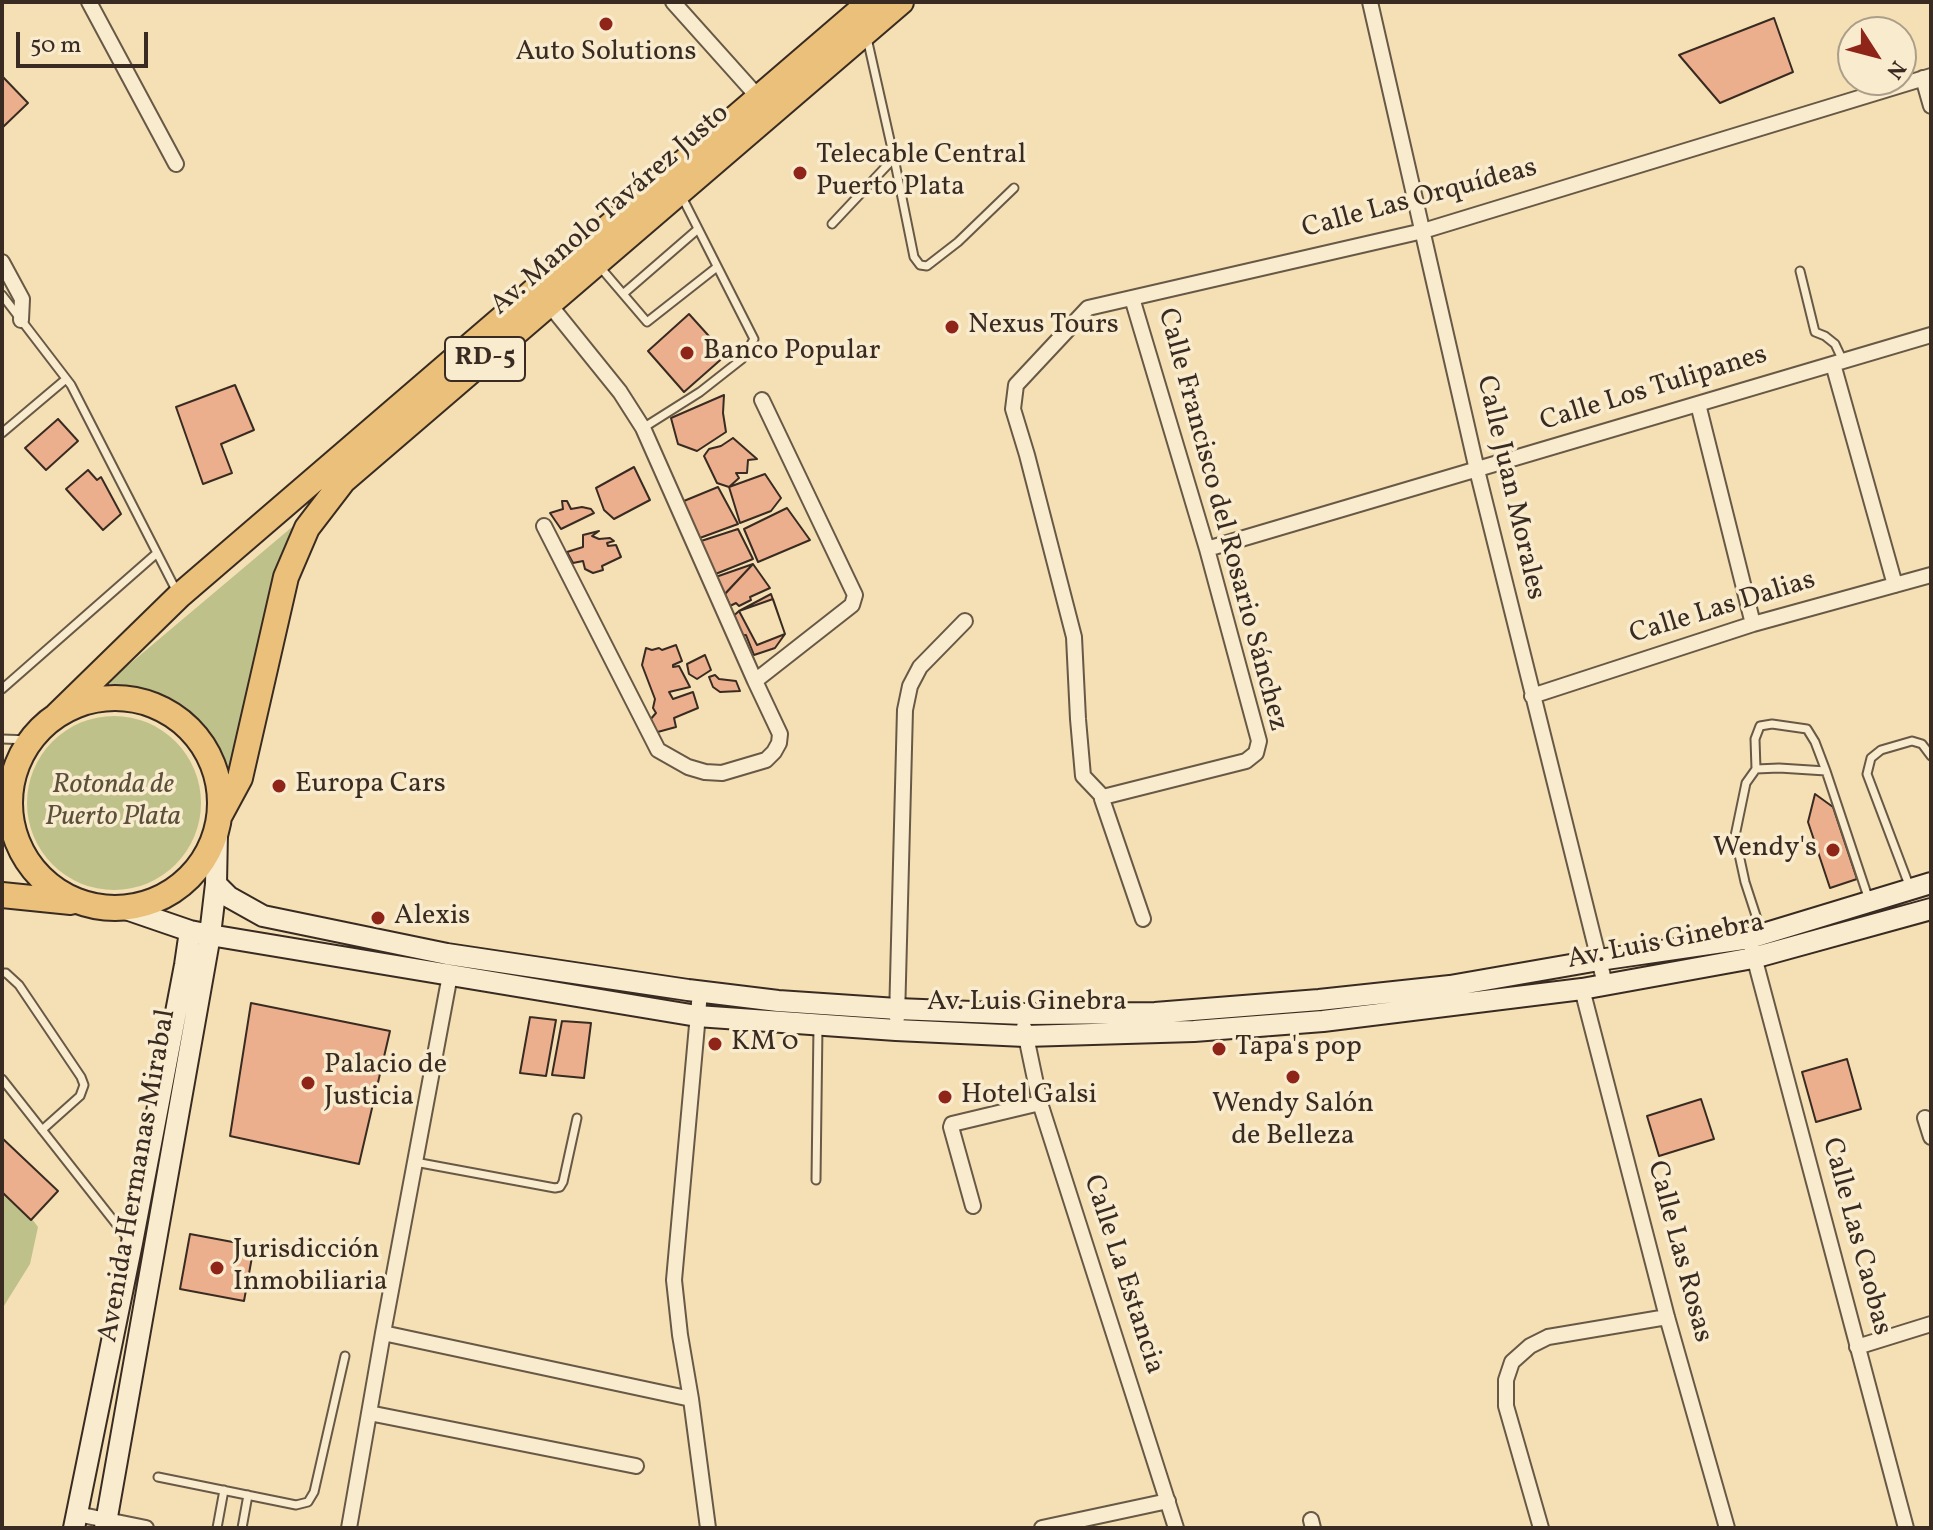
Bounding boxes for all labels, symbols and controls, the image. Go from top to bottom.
marker: Auto Solutions [597,15,615,33]
scale bar [20,16,152,66]
north arrow [1837,16,1917,96]
text: 50 m [30,29,82,63]
place label: Auto Solutions [515,37,697,71]
text: N [1878,54,1912,85]
street label: Av. Manolo Tavárez Justo [485,98,737,324]
place label: Telecable Central Puerto Plata [816,140,1026,206]
street label: Calle Las Orquídeas [1299,152,1541,248]
marker: Telecable Central Puerto Plata [791,164,809,182]
street label: Calle Francisco del Rosario Sánchez [1148,305,1294,735]
place label: Nexus Tours [968,310,1119,344]
marker: Nexus Tours [943,318,961,336]
place label: Banco Popular [703,336,881,370]
road number: RD-5 [445,337,525,381]
street label: Calle Los Tulipanes [1536,340,1772,440]
marker: Banco Popular [678,344,696,362]
street label: Calle Juan Morales [1467,373,1551,603]
street label: Calle Las Dalias [1626,565,1820,653]
place label: Europa Cars [295,769,446,803]
park label: Rotonda de Puerto Plata [45,770,181,836]
marker: Europa Cars [270,777,288,795]
place label: Wendy's [1713,833,1817,867]
marker: Wendy's [1824,841,1842,859]
place label: Alexis [394,901,470,935]
street label: Av. Luis Ginebra [1565,907,1767,979]
marker: Alexis [369,909,387,927]
street label: Av. Luis Ginebra [927,987,1127,1021]
street label: Avenida Hermanas Mirabal [93,1007,185,1345]
place label: KM 0 [731,1027,798,1061]
place label: Tapa's pop [1235,1032,1362,1066]
marker: KM 0 [706,1035,724,1053]
marker: Tapa's pop [1210,1040,1228,1058]
place label: Palacio de Justicia [324,1050,447,1116]
marker: Wendy Salón de Belleza [1284,1068,1302,1086]
marker: Palacio de Justicia [299,1074,317,1092]
place label: Hotel Galsi [961,1080,1097,1114]
marker: Hotel Galsi [936,1088,954,1106]
place label: Wendy Salón de Belleza [1212,1089,1374,1155]
street label: Calle Las Caobas [1812,1135,1898,1339]
street label: Calle Las Rosas [1638,1158,1718,1346]
street label: Calle La Estancia [1074,1171,1170,1379]
place label: Jurisdicción Inmobiliaria [233,1235,388,1301]
marker: Jurisdicción Inmobiliaria [208,1259,226,1277]

